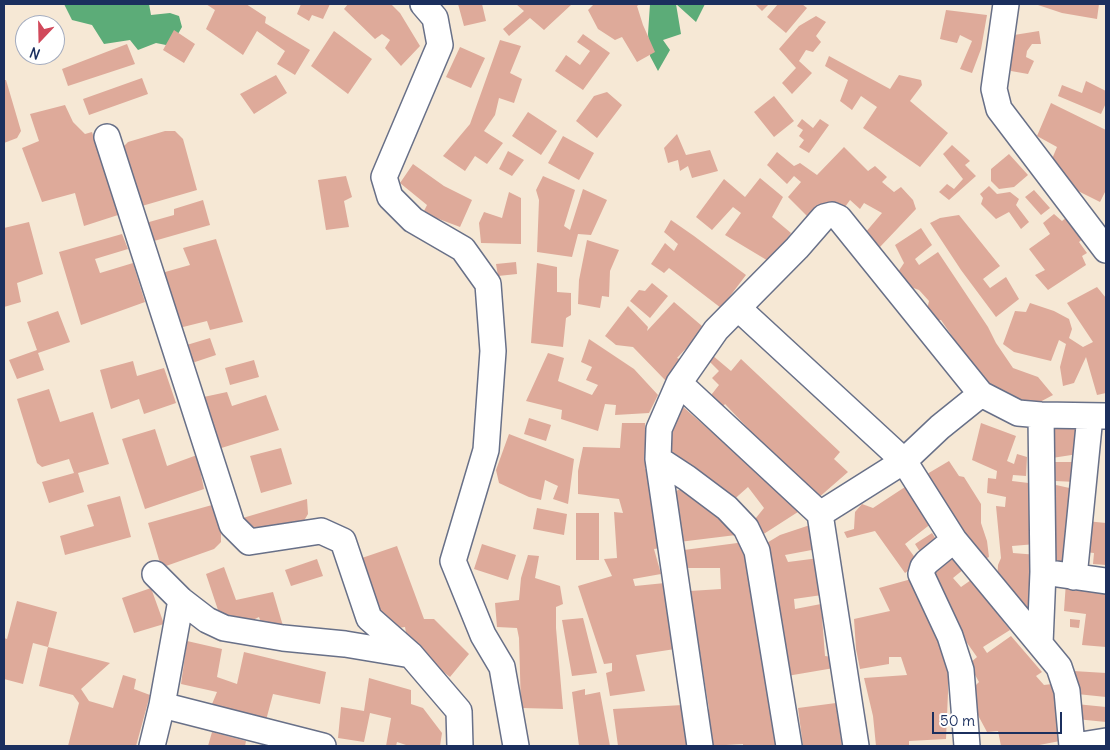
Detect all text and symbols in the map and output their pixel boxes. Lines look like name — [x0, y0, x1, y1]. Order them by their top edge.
north arrow — [15, 15, 65, 65]
text: N — [27, 43, 43, 63]
scale bar — [935, 702, 1065, 734]
text: 50 m — [940, 711, 975, 730]

